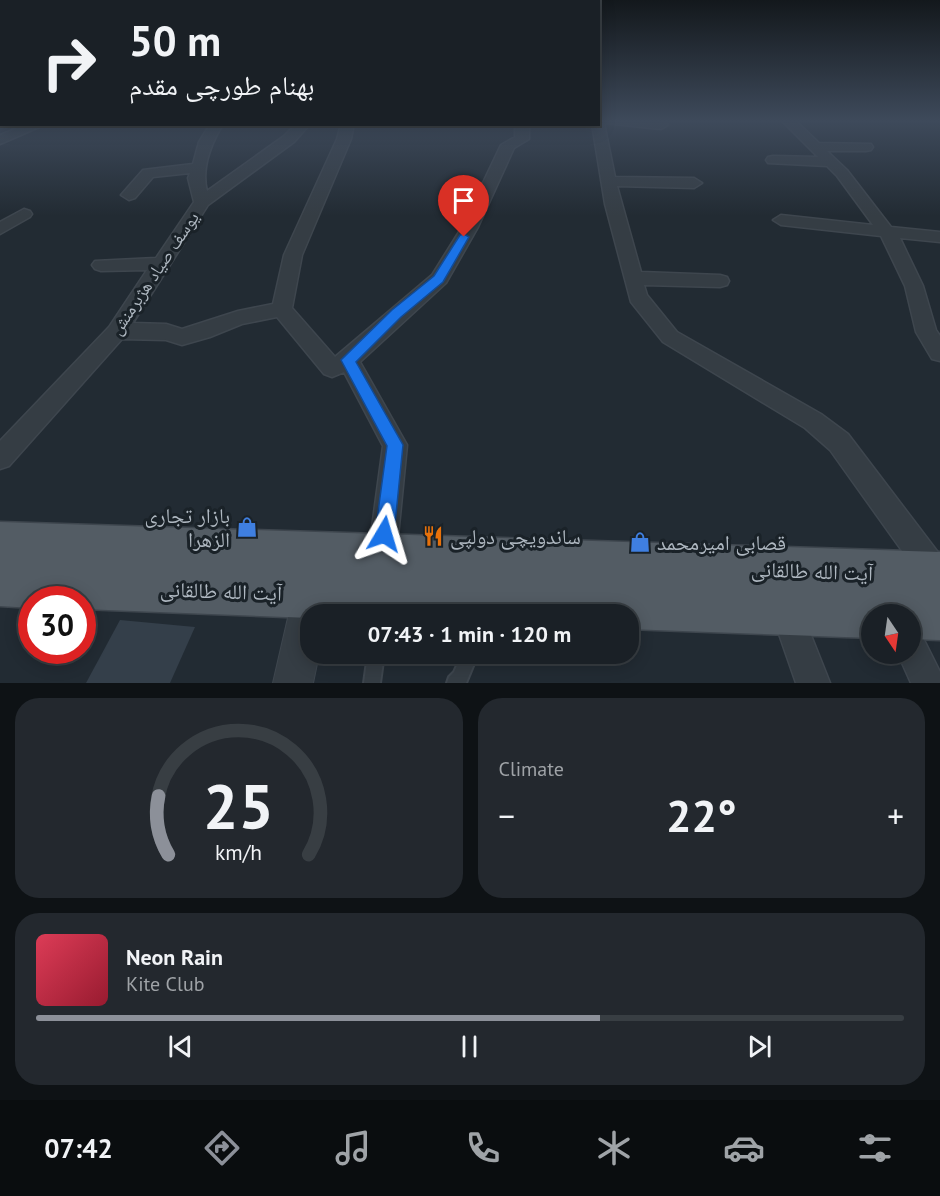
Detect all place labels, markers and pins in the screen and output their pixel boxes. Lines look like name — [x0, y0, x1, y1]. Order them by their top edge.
pin — [438, 175, 489, 237]
place label: بازار تجاری الزهرا — [145, 502, 230, 553]
shop icon: بازار تجاری الزهرا — [235, 515, 259, 539]
place label: ساندویچی دولپی — [450, 523, 581, 550]
restaurant icon: ساندویچی دولپی — [421, 524, 445, 548]
place label: قصابی امیرمحمد — [657, 529, 786, 556]
shop icon: قصابی امیرمحمد — [628, 530, 652, 554]

